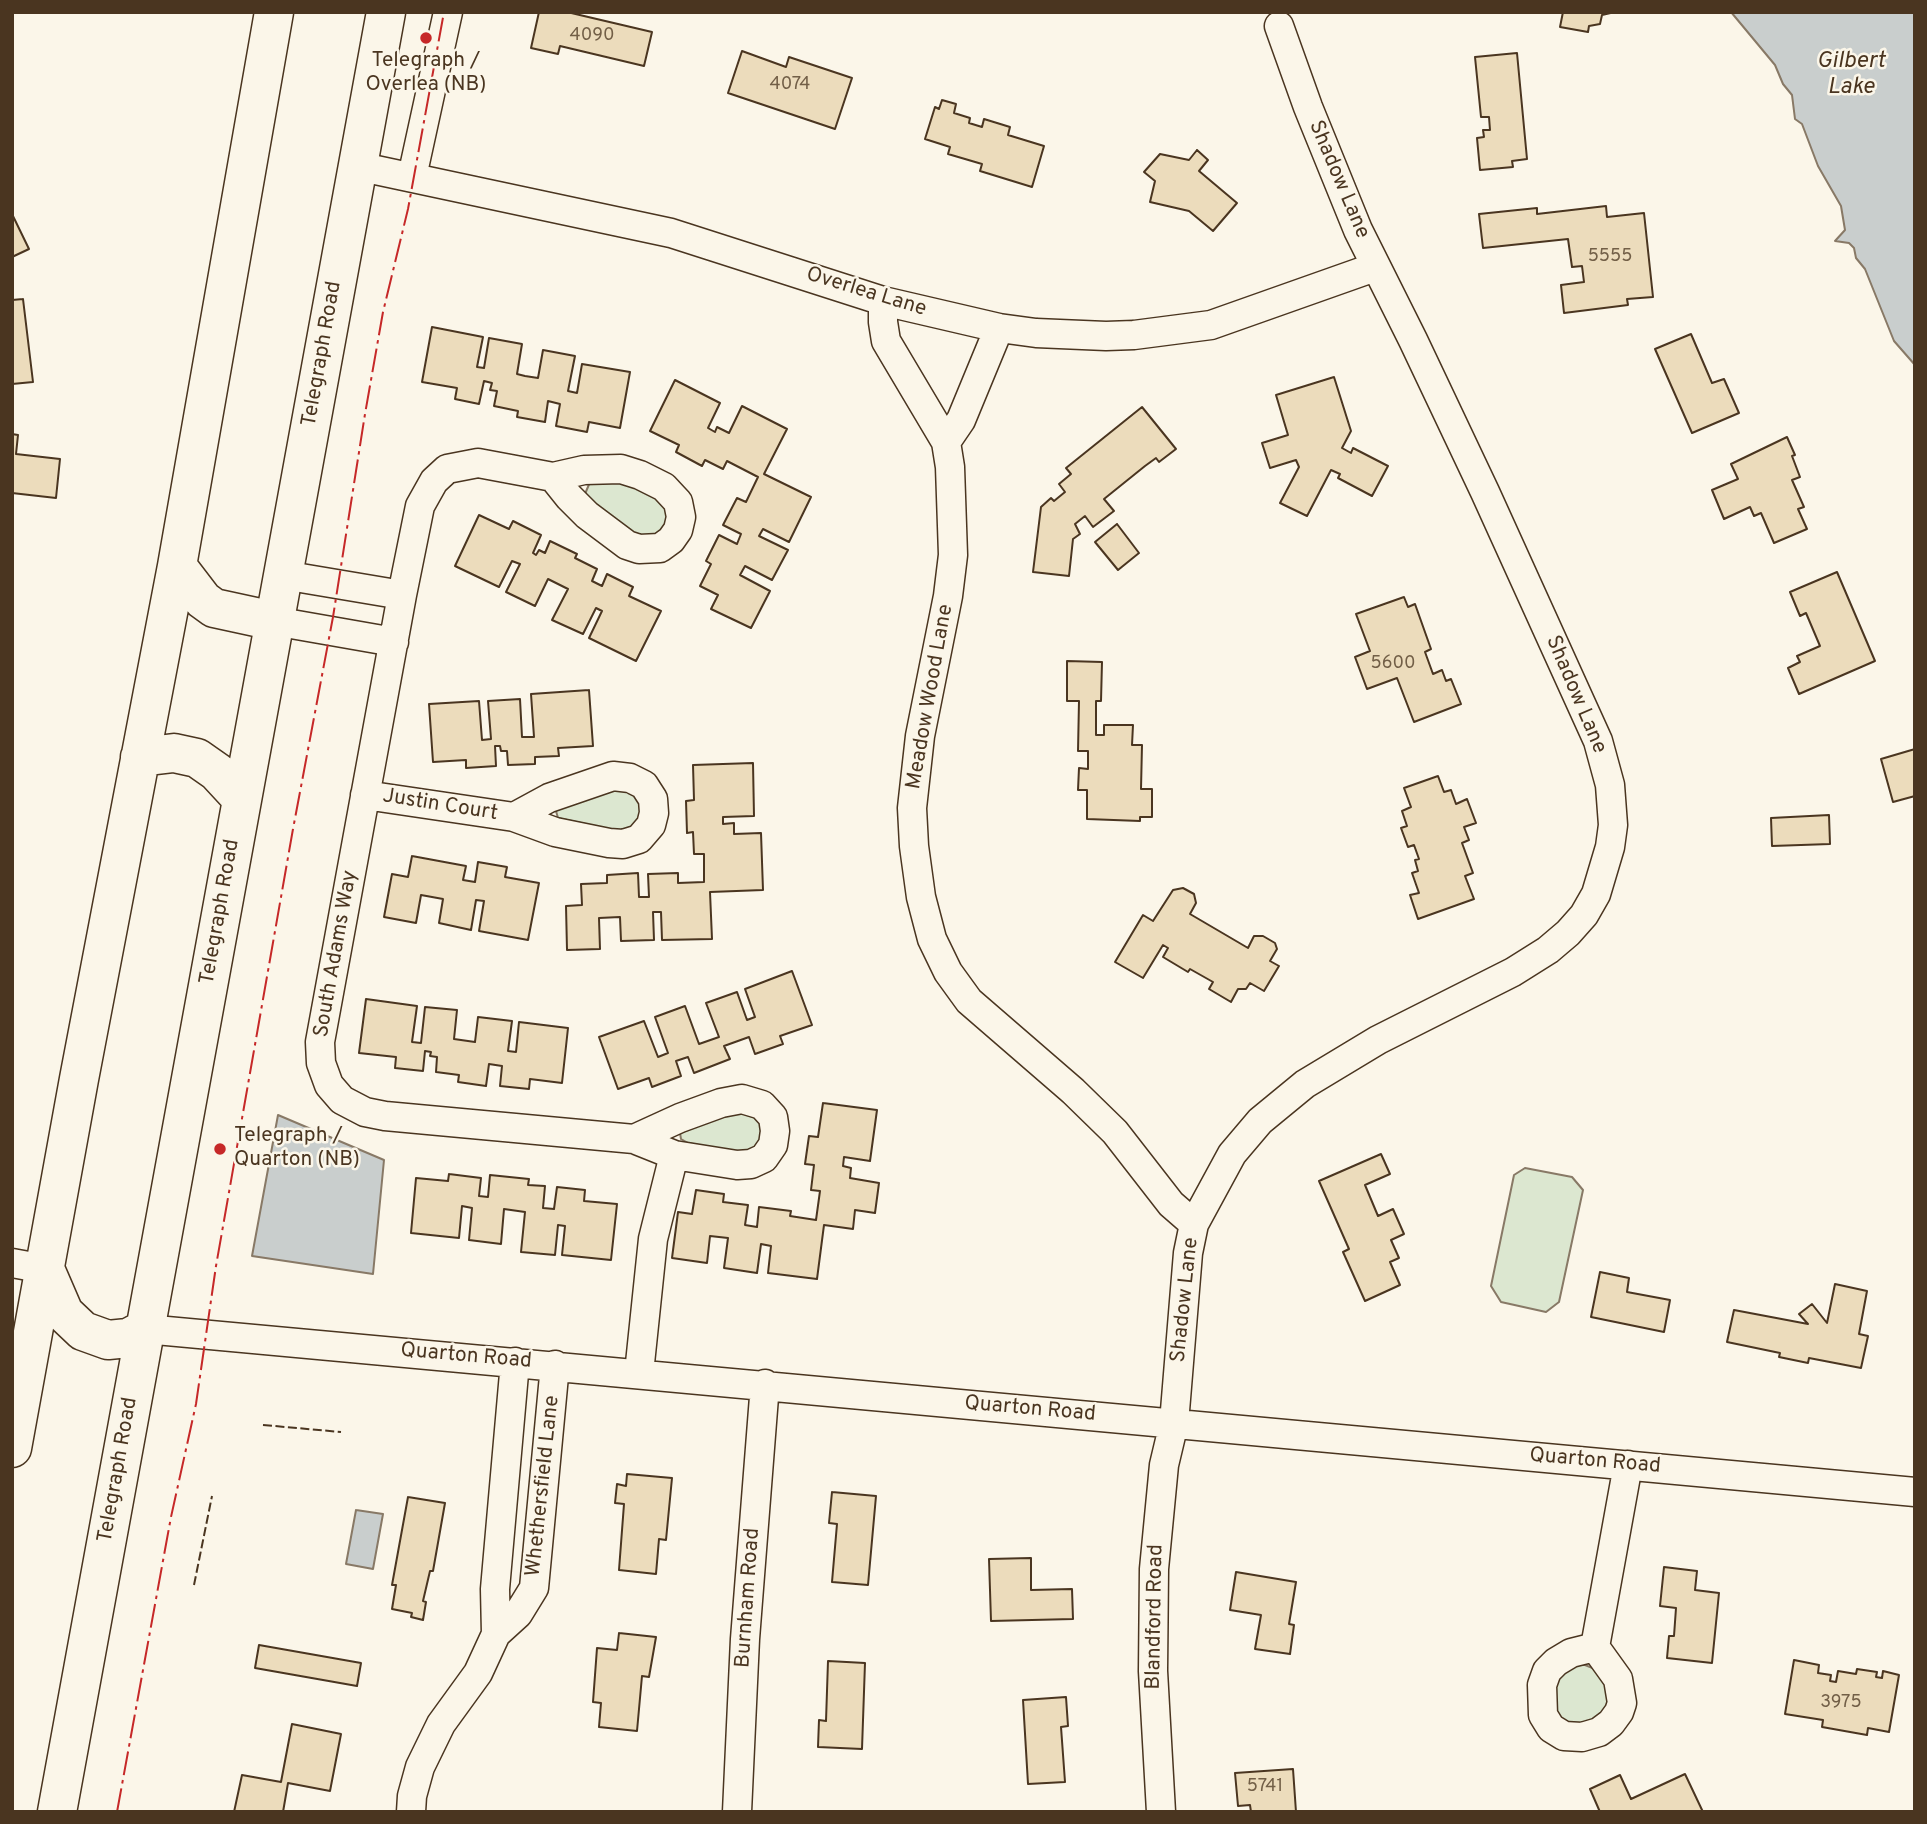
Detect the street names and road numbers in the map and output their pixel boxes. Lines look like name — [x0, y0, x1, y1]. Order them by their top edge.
street label: Shadow Lane — [1302, 117, 1374, 243]
street label: Overlea Lane — [803, 263, 929, 323]
street label: Telegraph Road — [298, 279, 348, 429]
street label: Meadow Wood Lane — [902, 603, 960, 791]
street label: Shadow Lane — [1539, 632, 1611, 758]
street label: Justin Court — [381, 784, 499, 828]
street label: Telegraph Road — [196, 837, 246, 987]
street label: South Adams Way — [310, 869, 364, 1039]
street label: Shadow Lane — [1167, 1236, 1205, 1364]
street label: Quarton Road — [399, 1339, 533, 1375]
street label: Quarton Road — [963, 1392, 1097, 1428]
street label: Whethersfield Lane — [522, 1394, 566, 1578]
street label: Telegraph Road — [94, 1395, 144, 1545]
street label: Quarton Road — [1528, 1444, 1662, 1480]
street label: Burnham Road — [732, 1527, 766, 1669]
street label: Blandford Road — [1142, 1544, 1170, 1690]

